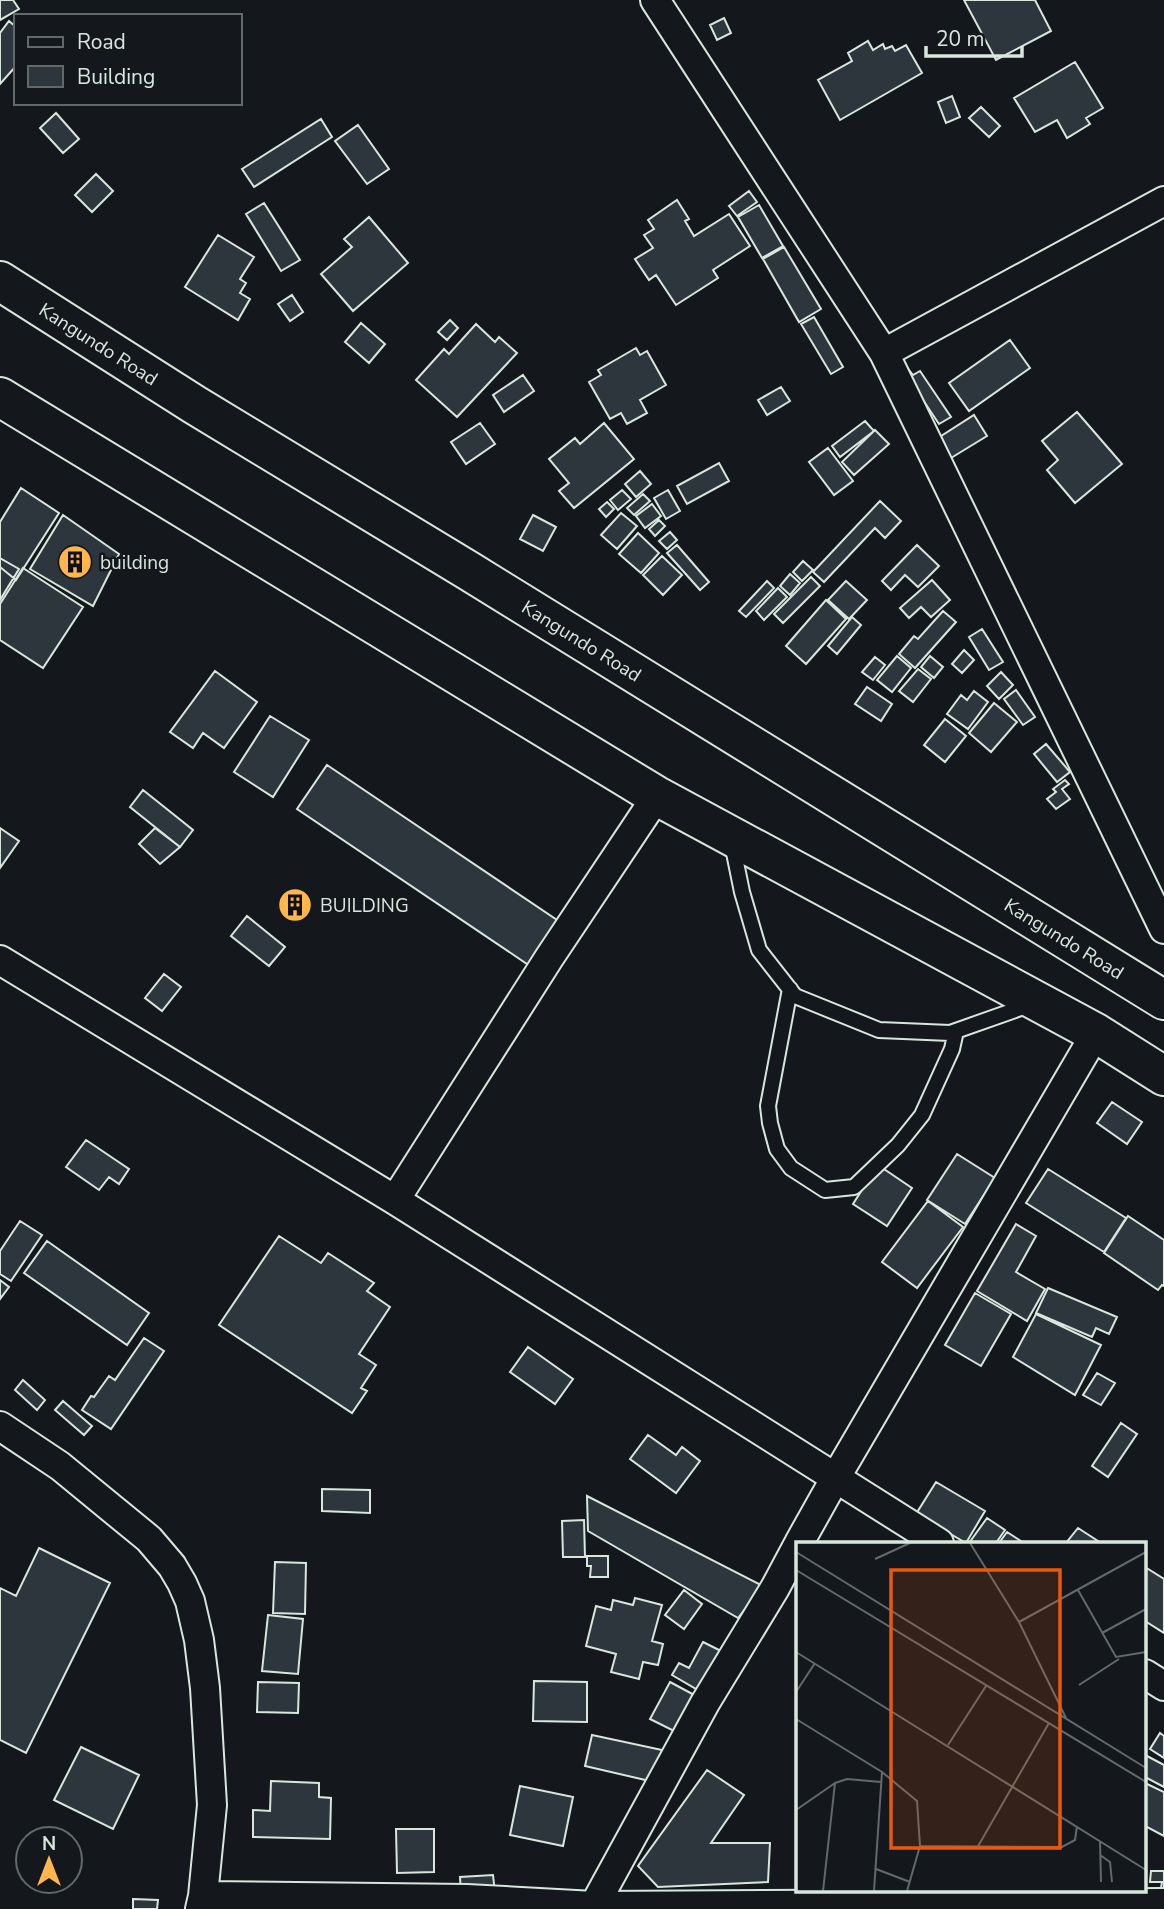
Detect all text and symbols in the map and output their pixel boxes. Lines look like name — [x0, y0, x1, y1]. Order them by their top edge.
legend — [14, 14, 242, 105]
scale bar — [926, 14, 1022, 58]
text: 20 m — [936, 25, 985, 53]
text: Road — [77, 28, 126, 56]
text: Building — [77, 63, 155, 91]
street label: Kangundo Road — [34, 297, 163, 392]
building icon: building — [56, 543, 94, 581]
place label: building — [100, 550, 169, 576]
street label: Kangundo Road — [517, 595, 646, 688]
building icon: BUILDING — [276, 886, 314, 924]
street label: Kangundo Road — [999, 892, 1129, 986]
place label: BUILDING — [320, 893, 409, 919]
inset map — [796, 1542, 1146, 1892]
north arrow — [14, 1825, 84, 1895]
text: N — [42, 1831, 56, 1857]

